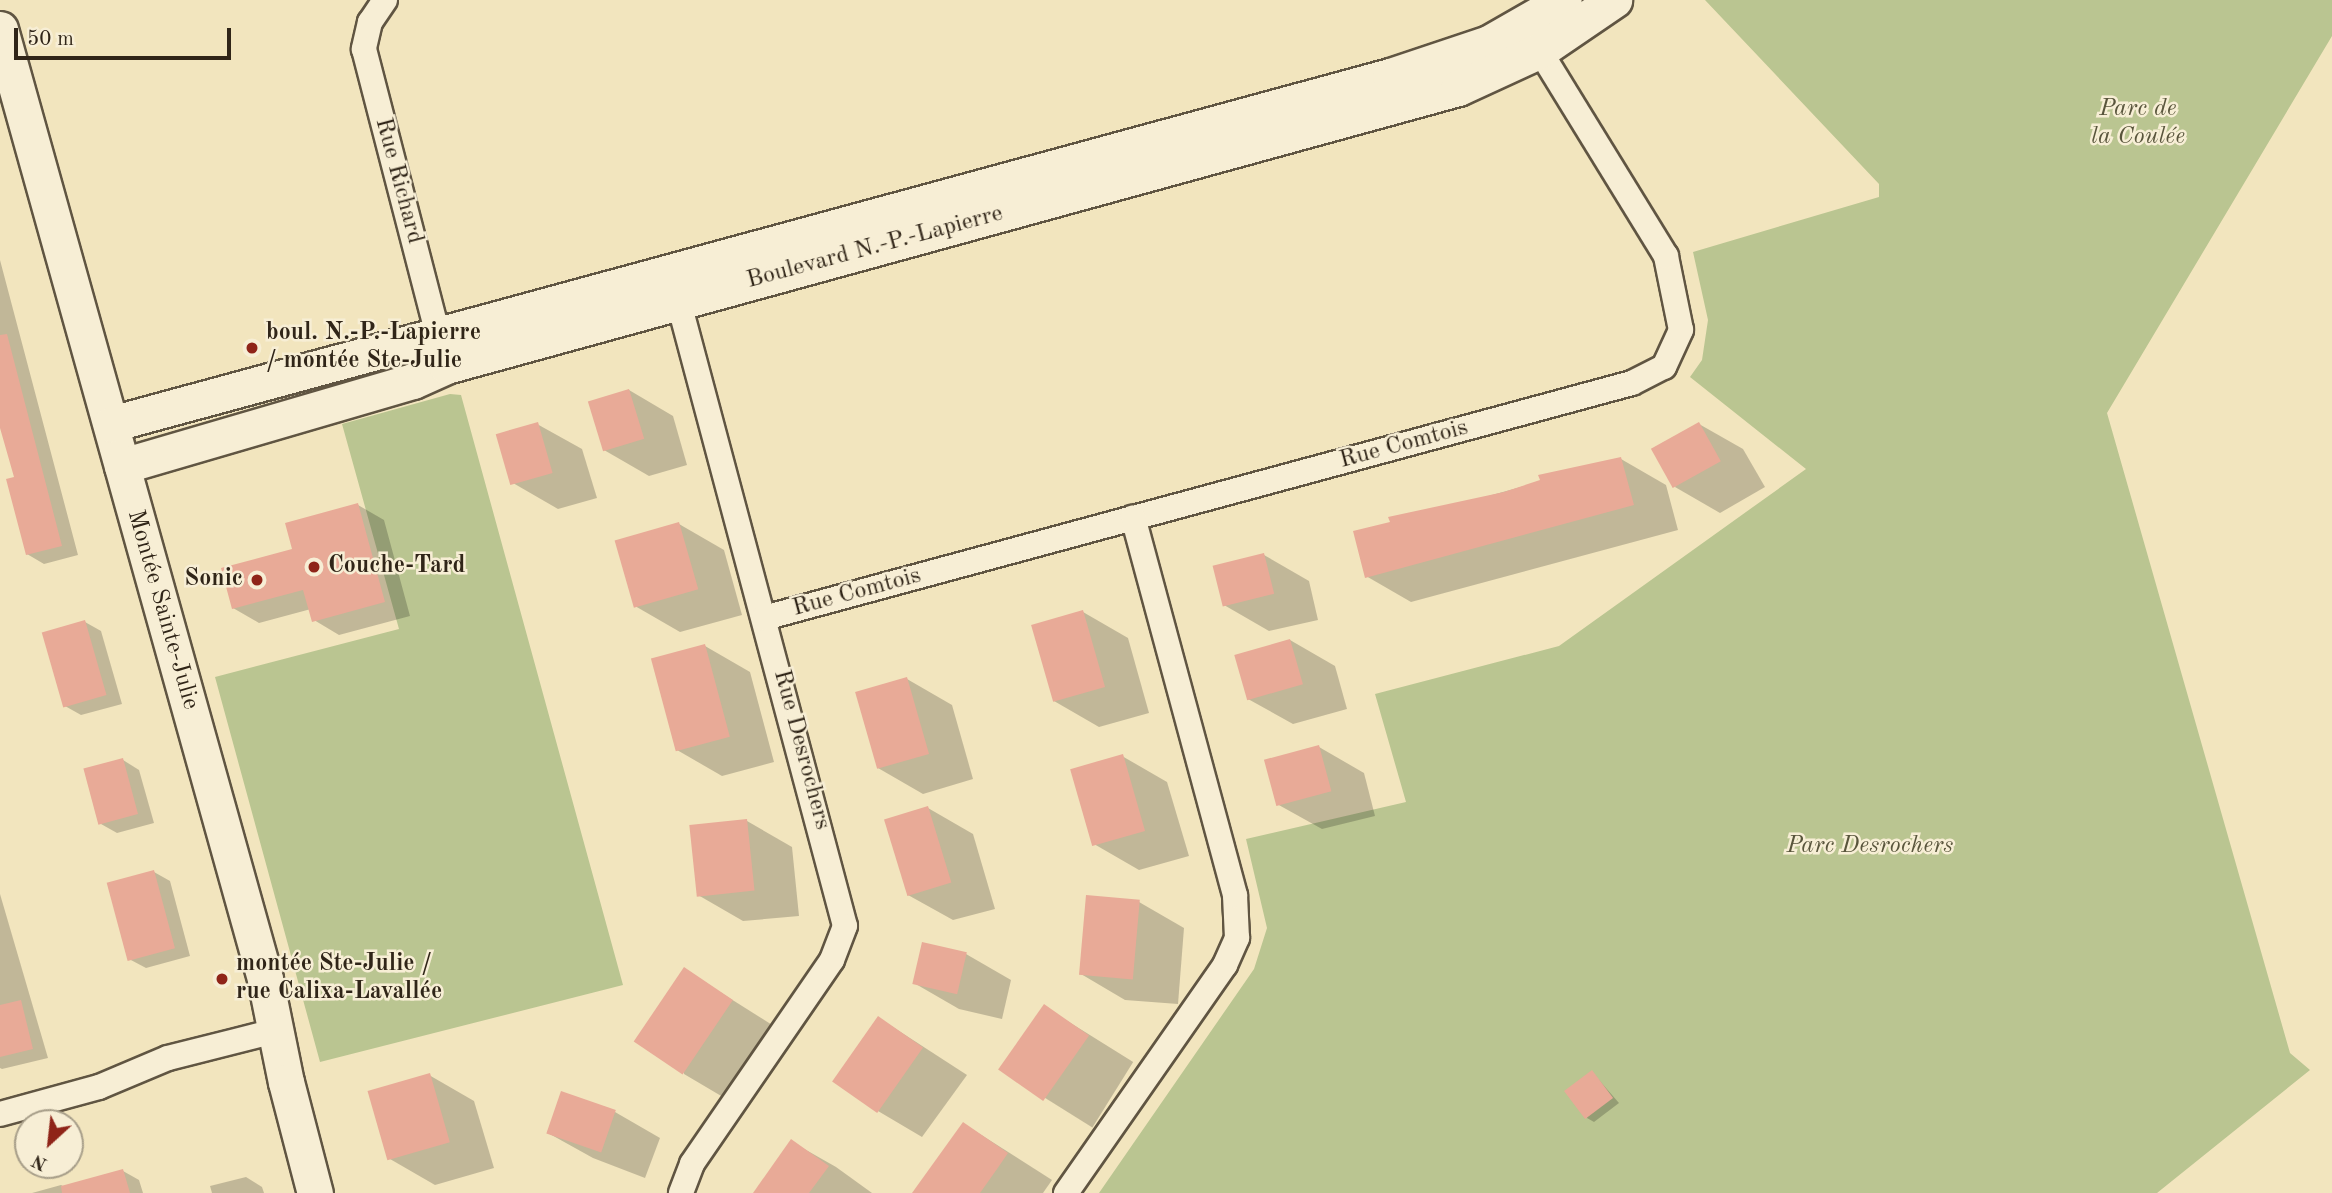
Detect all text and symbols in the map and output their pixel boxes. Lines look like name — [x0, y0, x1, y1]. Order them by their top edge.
scale bar — [18, 14, 234, 58]
text: 50 m — [27, 29, 74, 50]
park label: Parc de la Coulée — [2091, 96, 2185, 152]
street label: Rue Richard — [367, 115, 429, 247]
street label: Boulevard N.-P.-Lapierre — [744, 200, 1006, 296]
place label: boul. N.-P.-Lapierre / montée Ste-Julie — [266, 320, 481, 376]
marker: boul. N.-P.-Lapierre / montée Ste-Julie — [244, 340, 260, 356]
street label: Rue Comtois — [1337, 414, 1471, 476]
street label: Montée Sainte-Julie — [120, 507, 204, 713]
place label: Couche-Tard — [328, 553, 465, 581]
marker: Couche-Tard — [306, 559, 322, 575]
street label: Rue Comtois — [790, 562, 924, 624]
place label: Sonic — [184, 566, 243, 594]
marker: Sonic — [249, 572, 265, 588]
street label: Rue Desrochers — [766, 667, 836, 833]
park label: Parc Desrochers — [1787, 833, 1953, 861]
place label: montée Ste-Julie / rue Calixa-Lavallée — [236, 951, 442, 1007]
marker: montée Ste-Julie / rue Calixa-Lavallée — [214, 971, 230, 987]
north arrow — [14, 1109, 84, 1179]
text: N — [29, 1150, 51, 1173]

